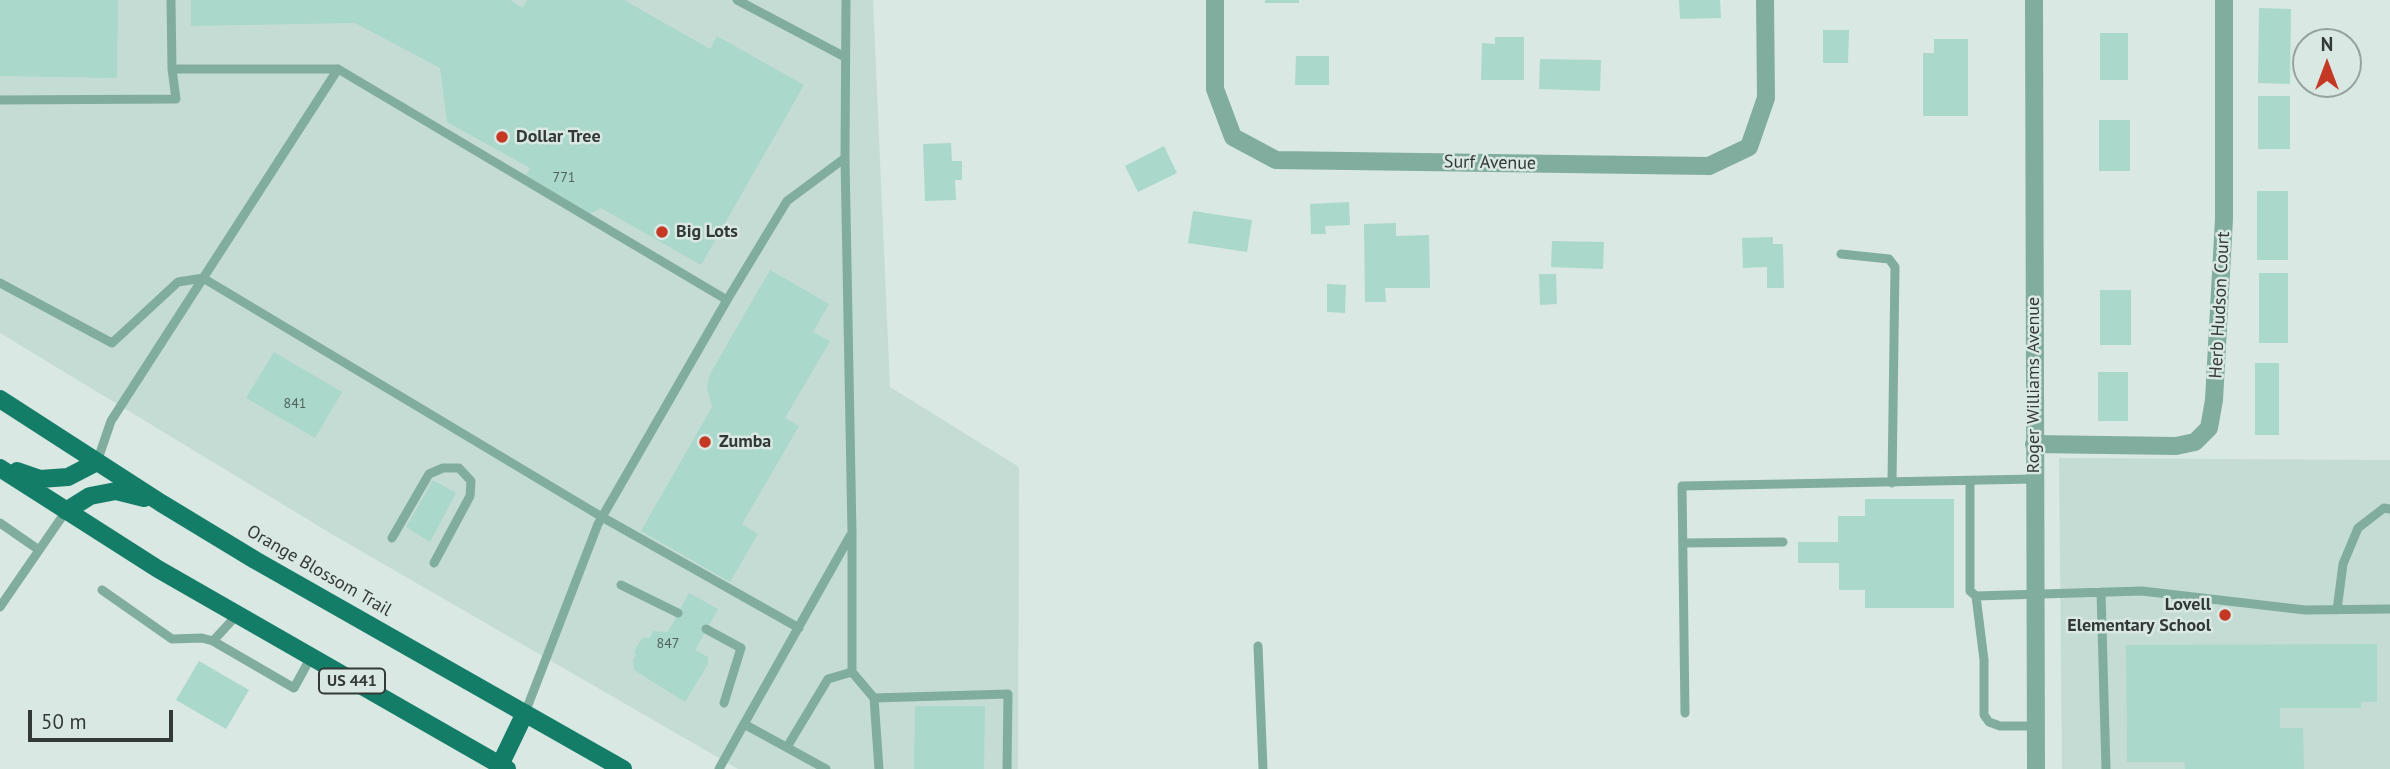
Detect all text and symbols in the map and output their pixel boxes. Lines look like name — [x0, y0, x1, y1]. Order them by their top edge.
north arrow — [2292, 28, 2362, 98]
text: N — [2321, 32, 2333, 56]
place label: Dollar Tree — [516, 126, 601, 148]
marker: Dollar Tree — [494, 129, 510, 145]
street label: Surf Avenue — [1444, 151, 1536, 175]
house number: 771 — [553, 170, 575, 186]
place label: Big Lots — [676, 221, 738, 243]
marker: Big Lots — [654, 224, 670, 240]
street label: Herb Hudson Court — [2205, 231, 2235, 379]
street label: Roger Williams Avenue — [2023, 297, 2045, 473]
house number: 841 — [284, 396, 306, 412]
place label: Zumba — [719, 431, 771, 453]
marker: Zumba — [697, 434, 713, 450]
street label: Orange Blossom Trail — [243, 521, 395, 621]
place label: Lovell Elementary School — [2067, 594, 2211, 636]
marker: Lovell Elementary School — [2217, 607, 2233, 623]
house number: 847 — [657, 636, 679, 652]
road number: US 441 — [319, 668, 385, 694]
scale bar — [32, 696, 177, 740]
text: 50 m — [41, 708, 87, 735]

